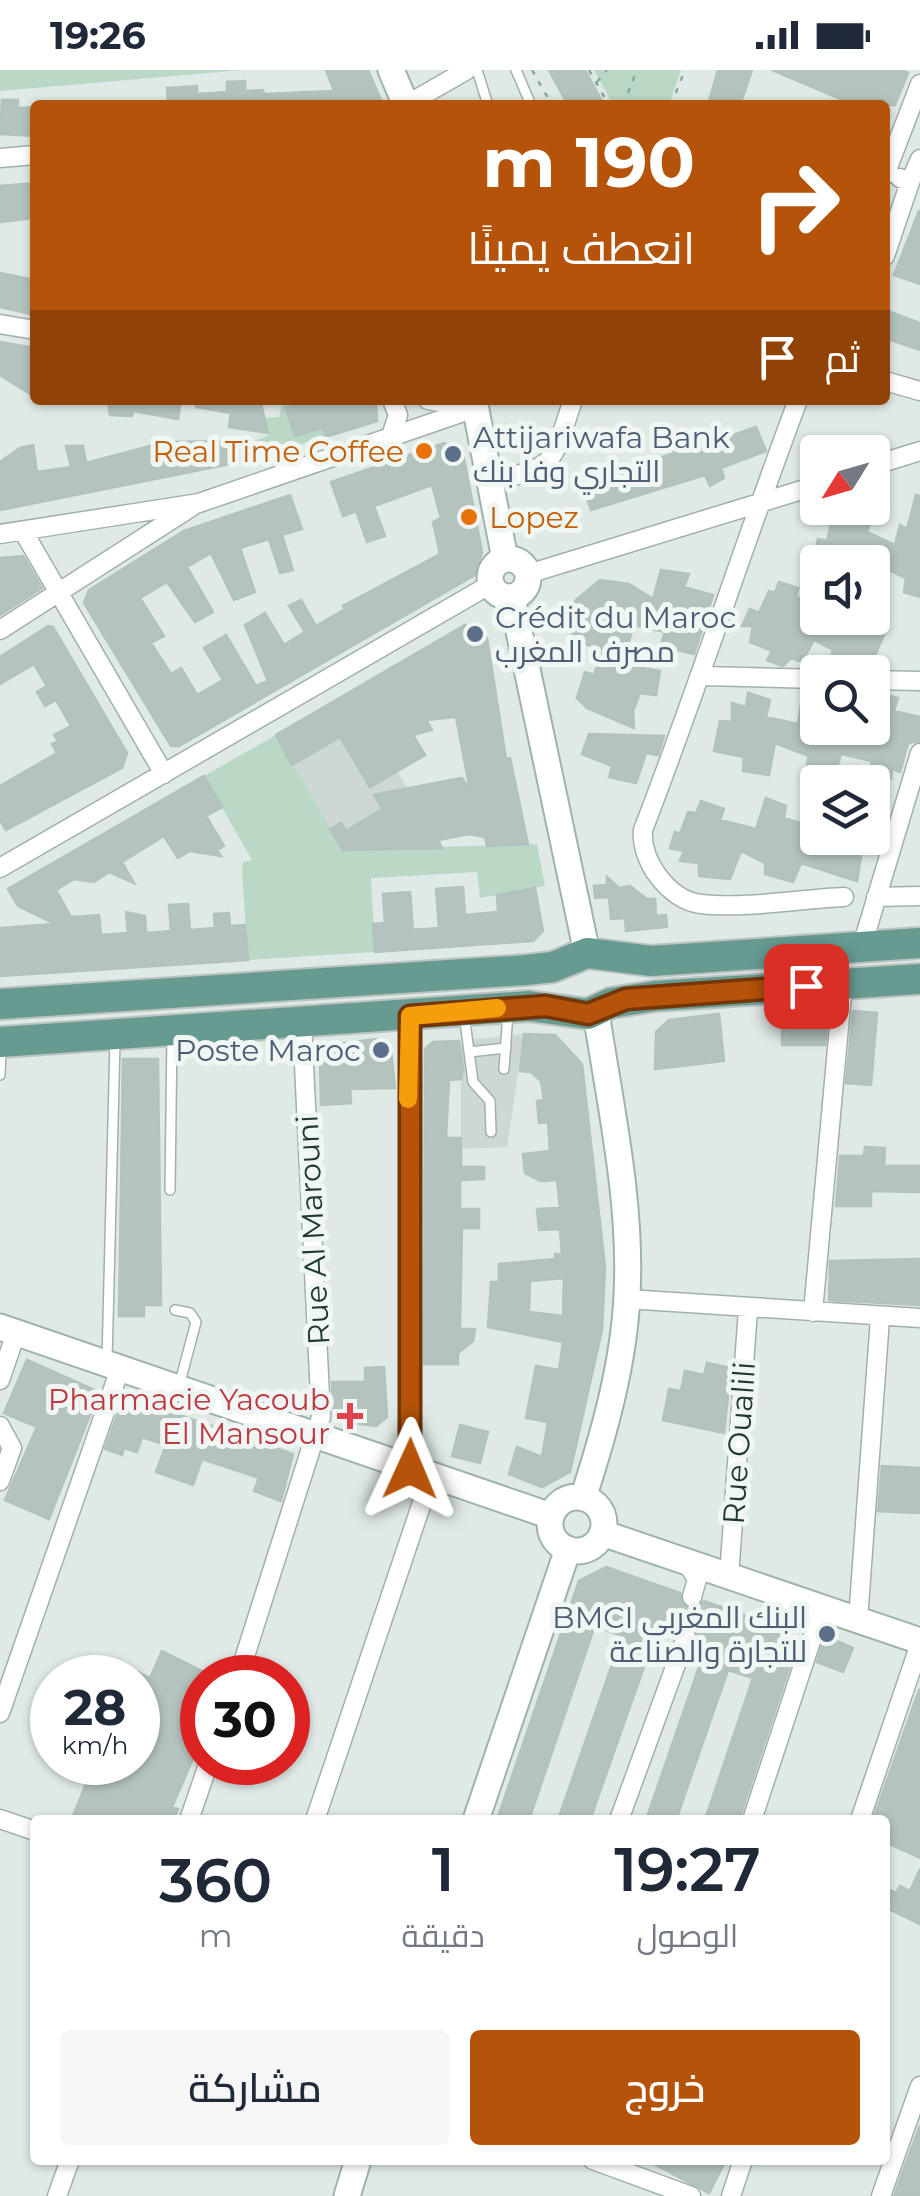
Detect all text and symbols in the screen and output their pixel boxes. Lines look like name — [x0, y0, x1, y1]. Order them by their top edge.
text: 19:26 — [50, 12, 146, 59]
text: 190 m — [482, 119, 695, 205]
icon: right — [730, 140, 860, 270]
text: انعطف يمينًا — [467, 220, 695, 275]
icon: arrive — [750, 330, 805, 385]
text: ثم — [825, 335, 860, 382]
place label: Attijariwafa Bank التجاري وفا بنك — [473, 419, 730, 495]
place label: Real Time Coffee — [152, 433, 404, 470]
north arrow — [800, 435, 890, 525]
map controls — [800, 435, 890, 855]
marker: Real Time Coffee — [413, 440, 435, 462]
marker: Attijariwafa Bank التجاري وفا بنك — [442, 443, 464, 465]
place label: Lopez — [489, 499, 579, 536]
marker: Lopez — [458, 506, 480, 528]
button: sound — [800, 545, 890, 635]
place label: Crédit du Maroc مصرف المغرب — [495, 599, 736, 670]
marker: Crédit du Maroc مصرف المغرب — [464, 623, 486, 645]
button: search — [800, 655, 890, 745]
button: layers — [800, 765, 890, 855]
pin — [764, 944, 849, 1029]
icon: arrive — [779, 959, 834, 1014]
place label: Poste Maroc — [175, 1032, 361, 1069]
marker: Poste Maroc — [370, 1039, 392, 1061]
street label: Rue Al Marouni — [288, 1114, 338, 1346]
street label: Rue Oualili — [715, 1360, 763, 1526]
place label: Pharmacie Yacoub El Mansour — [48, 1381, 330, 1452]
marker: Pharmacie Yacoub El Mansour — [339, 1405, 361, 1427]
position arrow — [358, 1417, 462, 1521]
place label: BMCI البنك المغربي للتجارة والصناعة — [552, 1599, 807, 1670]
marker: BMCI البنك المغربي للتجارة والصناعة — [816, 1623, 838, 1645]
speed limit sign: 30 — [180, 1655, 310, 1785]
text: 28 — [64, 1677, 126, 1738]
text: km/h — [62, 1730, 128, 1760]
text: 1 — [432, 1833, 455, 1906]
text: 19:27 — [614, 1833, 761, 1906]
text: 360 — [159, 1844, 272, 1917]
text: m — [199, 1916, 233, 1955]
text: دقيقة — [402, 1916, 485, 1955]
text: الوصول — [636, 1916, 738, 1955]
button: مشاركة — [60, 2030, 450, 2145]
button: خروج — [470, 2030, 860, 2145]

